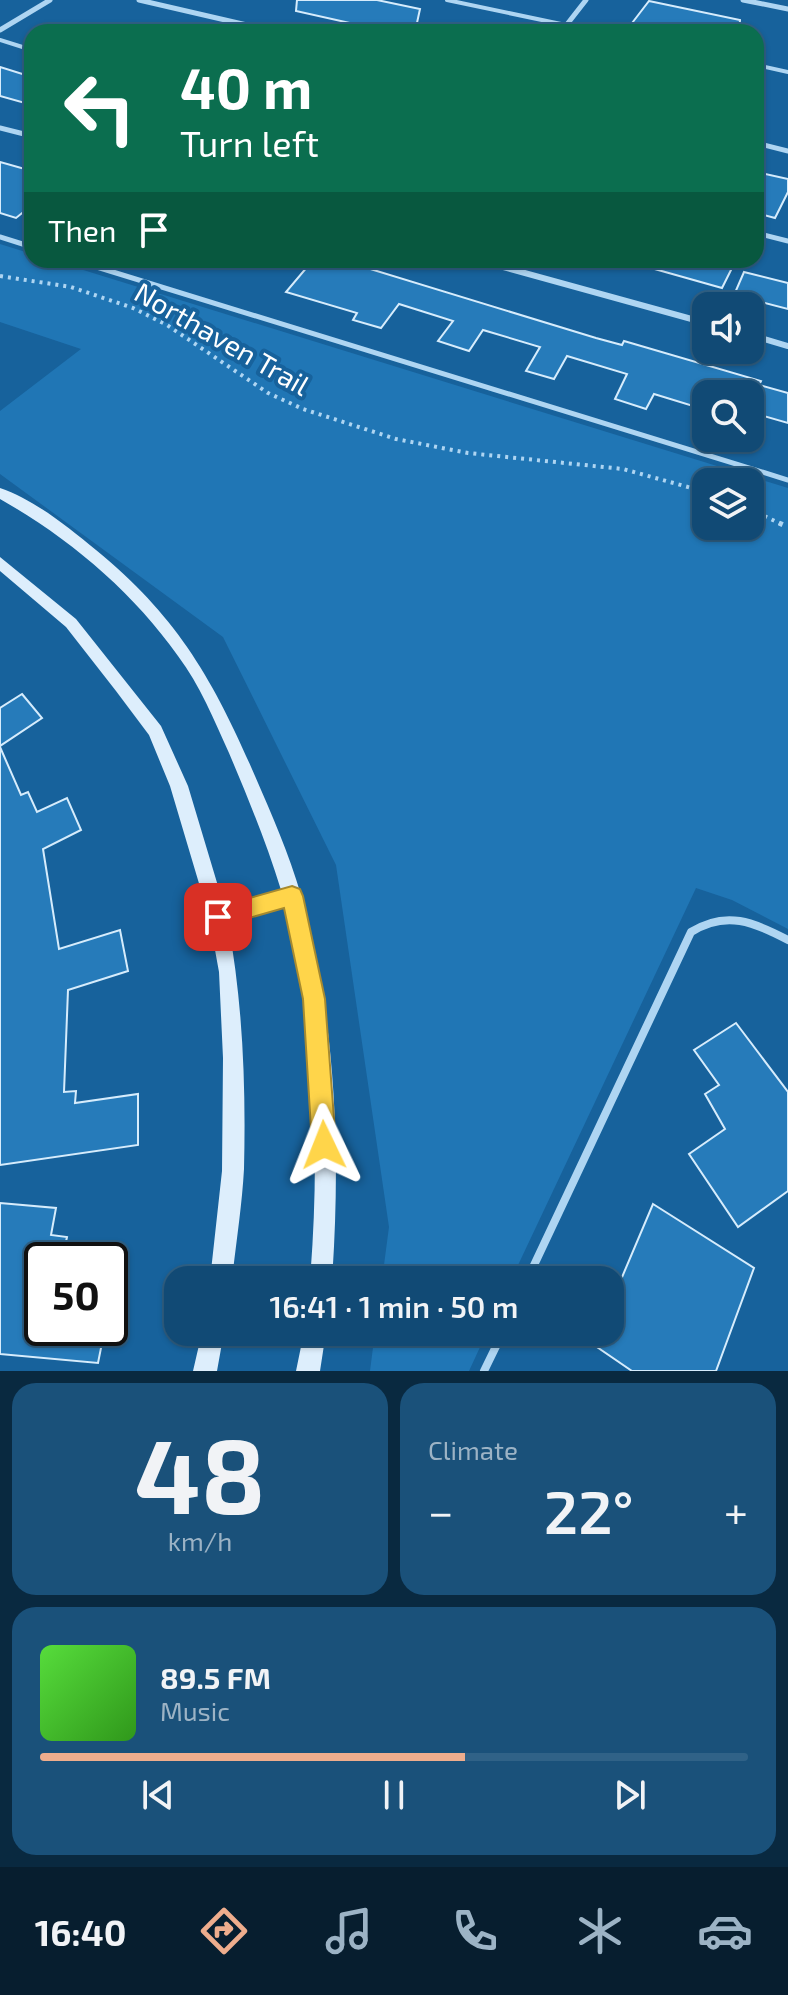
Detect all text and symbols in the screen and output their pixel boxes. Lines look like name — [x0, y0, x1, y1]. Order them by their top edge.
text: 40 m — [180, 53, 312, 120]
icon: left — [48, 56, 152, 160]
text: Turn left — [180, 121, 319, 164]
icon: arrive — [132, 208, 176, 252]
text: Then — [48, 212, 116, 248]
street label: Northaven Trail — [129, 274, 317, 402]
map controls — [692, 292, 764, 540]
button: sound — [692, 292, 764, 364]
button: search — [692, 380, 764, 452]
button: layers — [692, 468, 764, 540]
pin — [184, 883, 252, 951]
icon: arrive — [196, 895, 240, 939]
position arrow — [282, 1103, 366, 1187]
speed limit sign: 50 — [24, 1242, 128, 1346]
text: 16:41 · 1 min · 50 m — [270, 1288, 518, 1324]
text: 48 — [134, 1410, 266, 1535]
text: Climate — [428, 1434, 518, 1465]
text: 22° — [544, 1474, 634, 1546]
text: − — [428, 1484, 454, 1537]
text: + — [724, 1484, 748, 1537]
text: km/h — [168, 1525, 232, 1556]
text: 89.5 FM — [160, 1659, 271, 1695]
text: Music — [160, 1695, 230, 1726]
icon: previous — [136, 1773, 180, 1817]
icon: pause — [372, 1773, 416, 1817]
icon: next — [608, 1773, 652, 1817]
icon: directions — [196, 1903, 252, 1959]
icon: music — [321, 1903, 377, 1959]
icon: phone — [447, 1903, 503, 1959]
icon: climate — [572, 1903, 628, 1959]
icon: car — [697, 1903, 753, 1959]
text: 16:40 — [35, 1910, 126, 1953]

